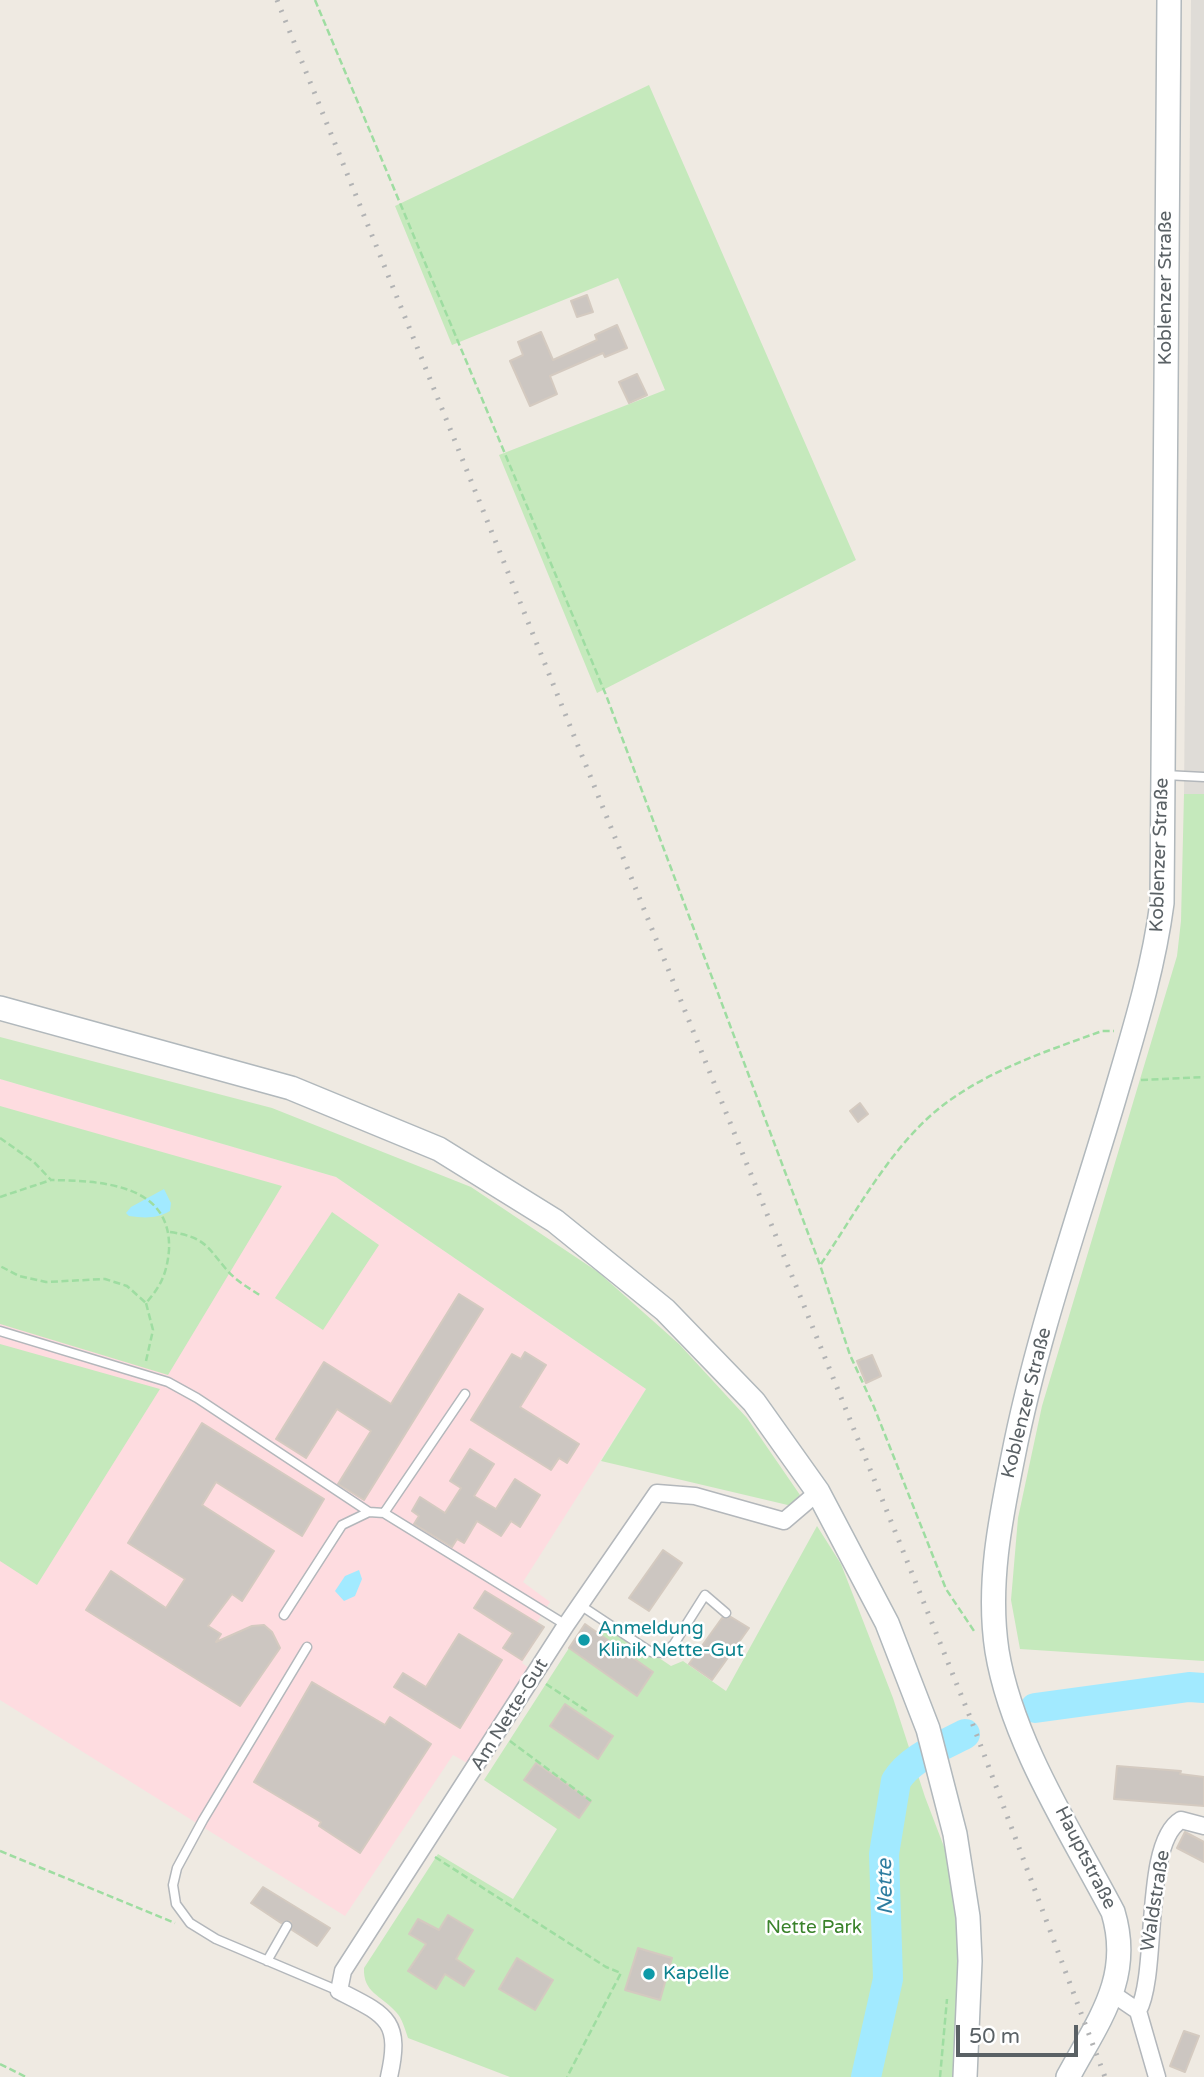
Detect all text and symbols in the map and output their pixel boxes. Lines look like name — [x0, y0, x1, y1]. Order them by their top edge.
street label: Koblenzer Straße — [1155, 211, 1177, 365]
street label: Koblenzer Straße — [1146, 777, 1174, 933]
street label: Koblenzer Straße — [997, 1325, 1057, 1481]
place label: Anmeldung Klinik Nette-Gut — [598, 1618, 744, 1662]
marker: Anmeldung Klinik Nette-Gut — [576, 1632, 592, 1648]
street label: Am Nette-Gut — [466, 1655, 554, 1775]
street label: Hauptstraße — [1049, 1803, 1121, 1913]
street label: Waldstraße — [1137, 1849, 1175, 1953]
water label: Nette — [873, 1859, 899, 1915]
park label: Nette Park — [766, 1917, 862, 1939]
place label: Kapelle — [663, 1963, 729, 1985]
marker: Kapelle — [641, 1966, 657, 1982]
scale bar — [959, 2010, 1082, 2054]
text: 50 m — [969, 2024, 1020, 2049]

